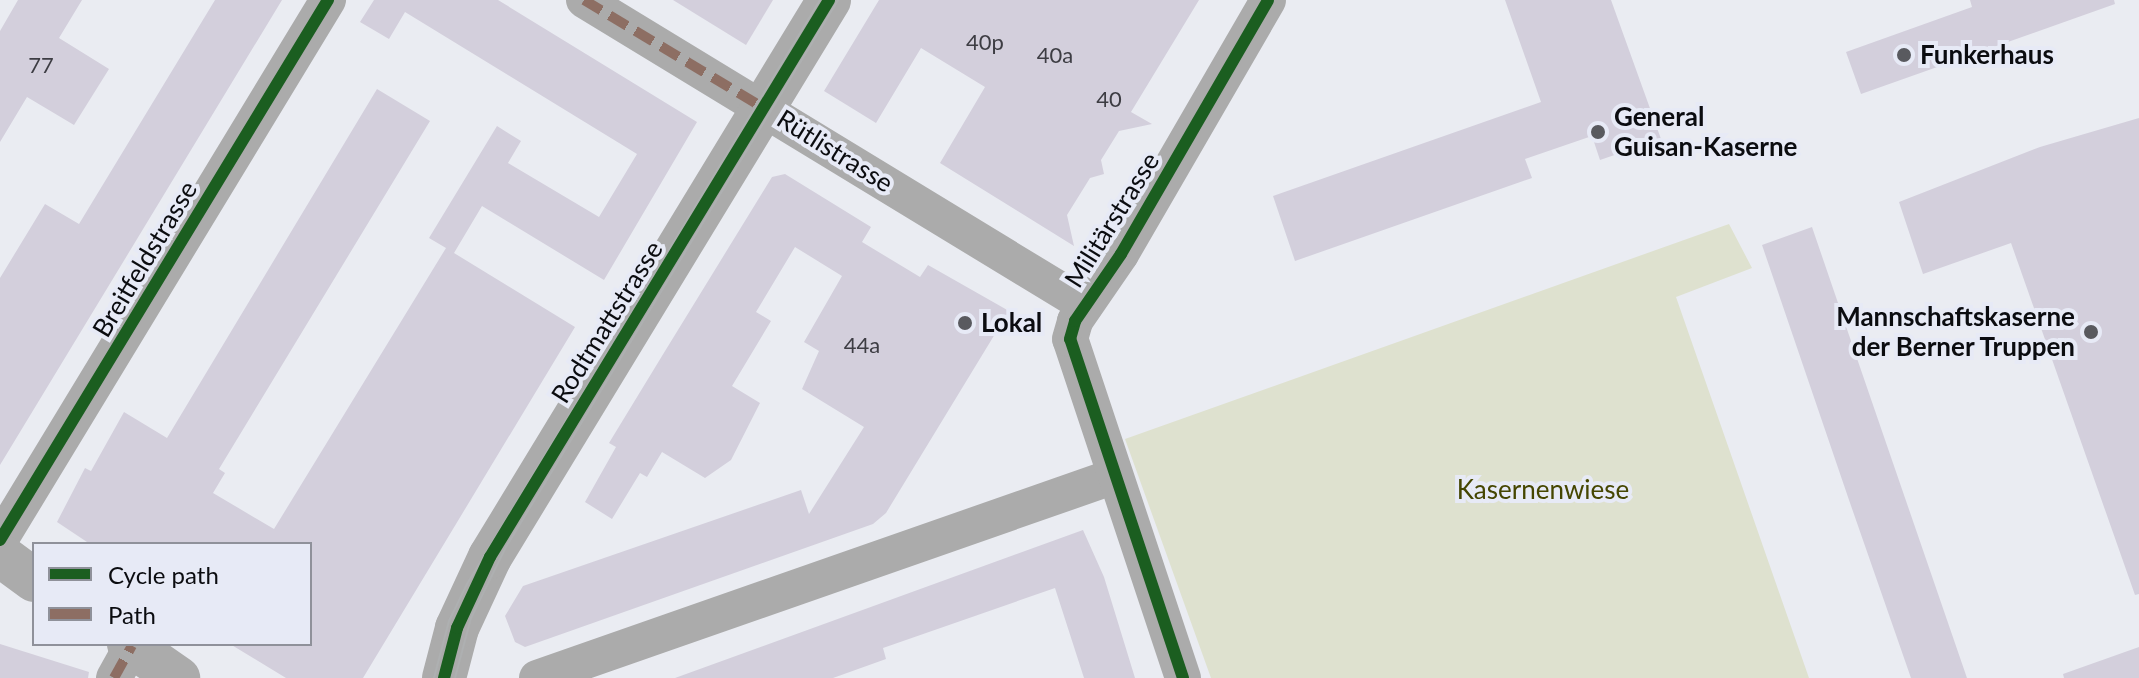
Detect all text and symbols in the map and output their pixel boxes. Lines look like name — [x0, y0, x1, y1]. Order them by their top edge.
house number: 40p — [966, 29, 1004, 55]
place label: Funkerhaus — [1920, 39, 2054, 71]
house number: 40a — [1037, 42, 1073, 68]
marker: Funkerhaus — [1895, 46, 1913, 64]
house number: 77 — [28, 52, 54, 78]
house number: 40 — [1096, 86, 1122, 112]
place label: General Guisan-Kaserne — [1614, 101, 1797, 162]
street label: Rütlistrasse — [771, 103, 899, 199]
marker: General Guisan-Kaserne — [1589, 123, 1607, 141]
street label: Militärstrasse — [1058, 147, 1166, 293]
street label: Breitfeldstrasse — [86, 175, 204, 343]
street label: Rodtmattstrasse — [545, 235, 669, 409]
place label: Mannschaftskaserne der Berner Truppen — [1836, 301, 2075, 362]
place label: Lokal — [981, 307, 1042, 339]
marker: Lokal — [956, 314, 974, 332]
marker: Mannschaftskaserne der Berner Truppen — [2082, 323, 2100, 341]
house number: 44a — [844, 332, 880, 358]
park label: Kasernenwiese — [1457, 474, 1629, 506]
legend — [32, 542, 312, 646]
text: Cycle path — [108, 560, 219, 589]
text: Path — [108, 600, 156, 629]

